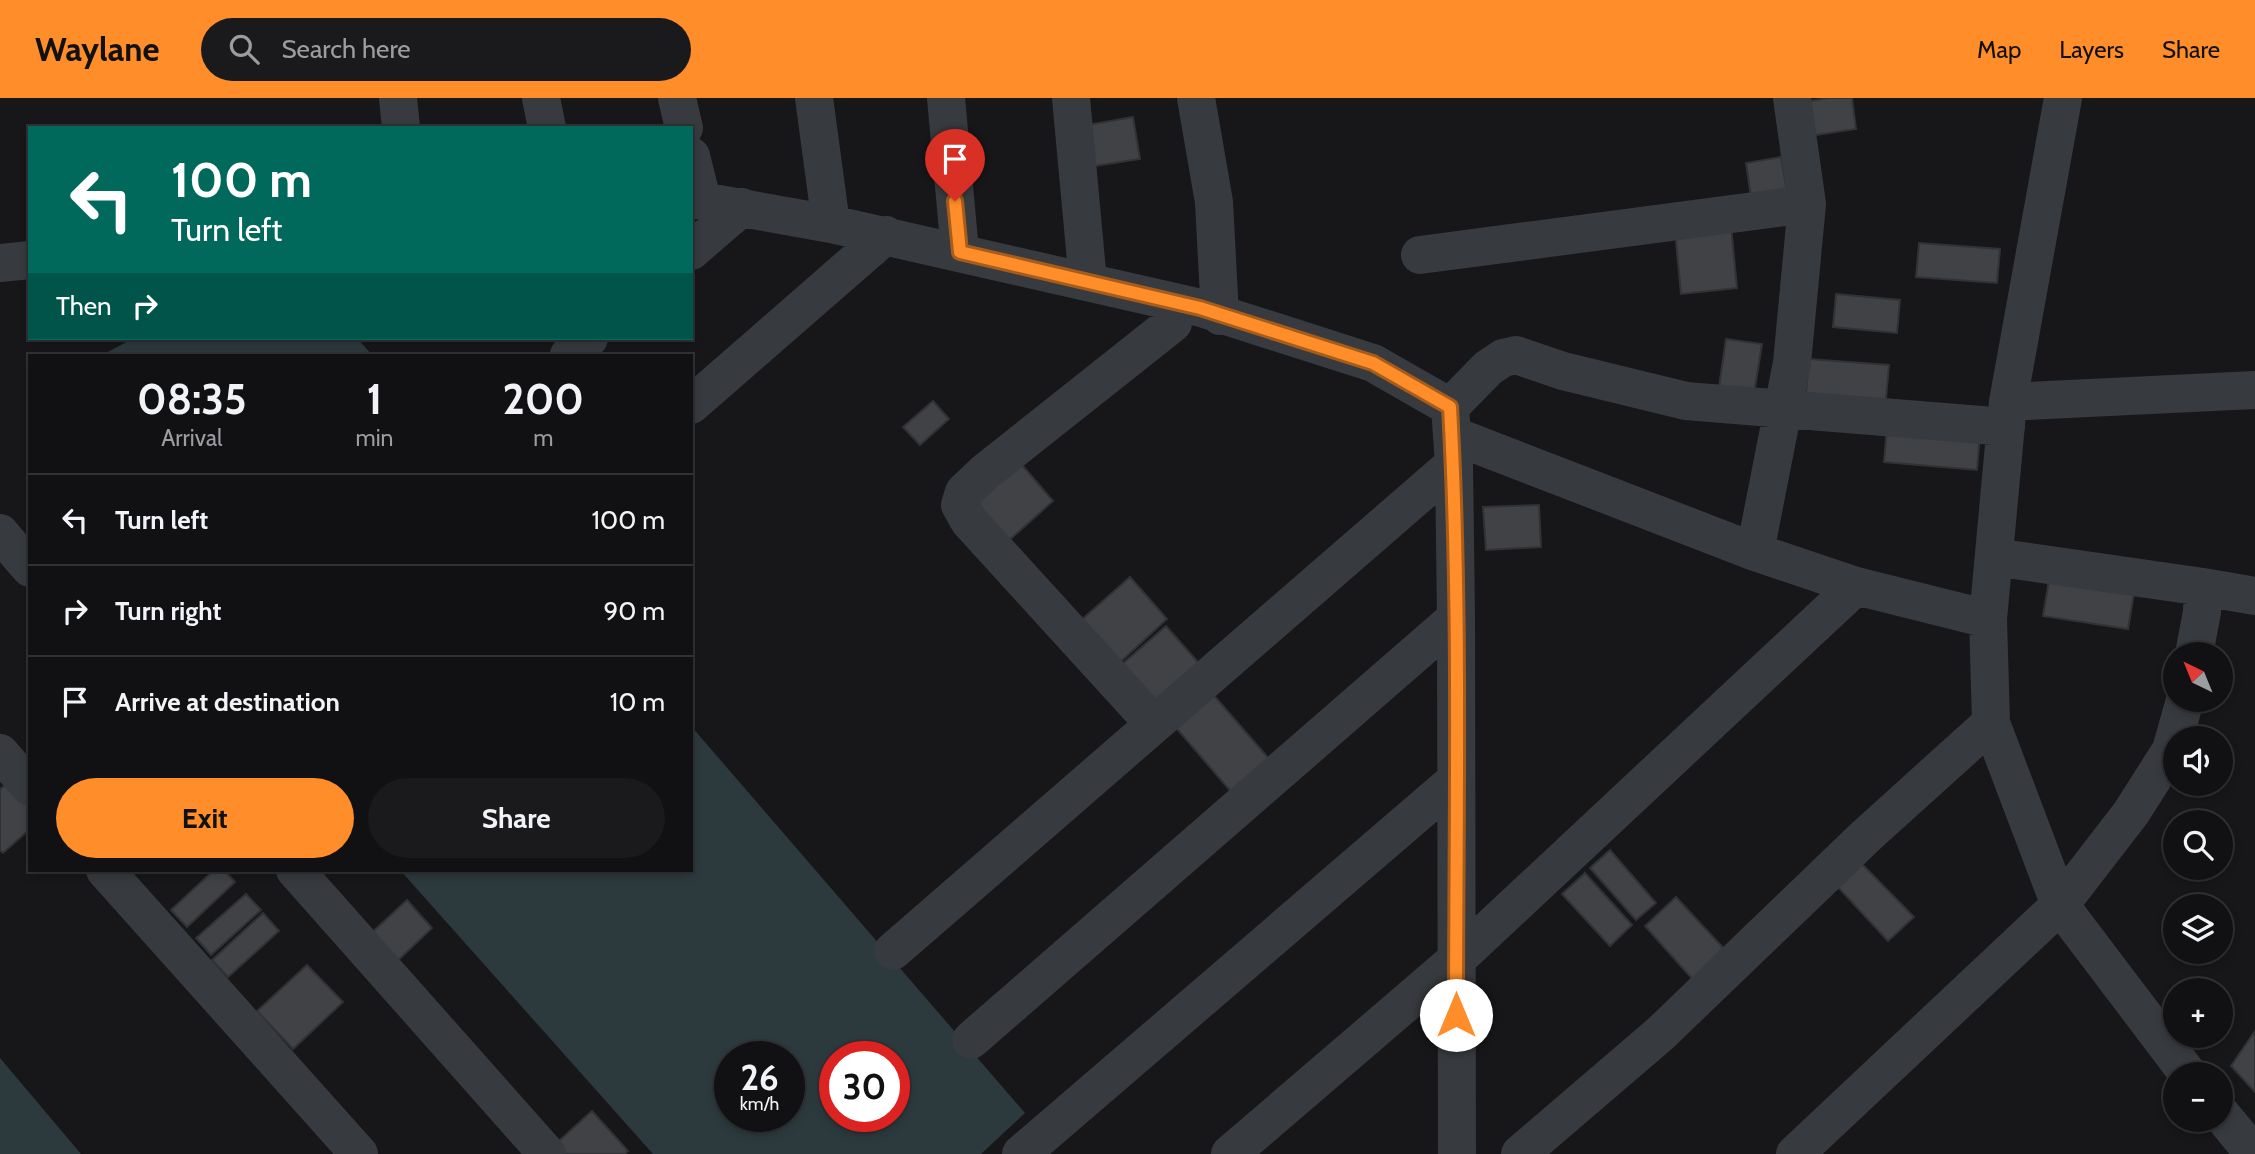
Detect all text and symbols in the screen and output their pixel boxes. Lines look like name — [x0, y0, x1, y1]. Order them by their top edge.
search box — [201, 18, 691, 81]
text: Waylane — [35, 29, 159, 69]
icon: search — [225, 30, 263, 68]
text: Search here — [281, 33, 411, 65]
text: Map — [1977, 35, 2021, 64]
text: Layers — [2059, 35, 2124, 64]
text: Share — [2162, 35, 2220, 64]
pin — [925, 129, 985, 201]
icon: arrive — [936, 140, 974, 178]
text: 100 m — [171, 150, 312, 209]
icon: left — [56, 154, 147, 245]
text: Turn left — [171, 210, 282, 249]
icon: right — [126, 287, 164, 325]
text: Then — [56, 290, 112, 322]
text: 08:35 — [137, 373, 247, 425]
text: 1 — [367, 373, 382, 425]
text: 200 — [502, 373, 584, 425]
text: Arrival — [161, 424, 222, 452]
text: min — [356, 424, 393, 452]
text: m — [533, 424, 553, 452]
icon: left — [56, 501, 94, 539]
text: Turn left — [115, 504, 208, 536]
text: 100 m — [592, 504, 665, 536]
icon: right — [56, 592, 94, 630]
text: Turn right — [115, 595, 221, 627]
text: 90 m — [603, 595, 665, 627]
north arrow — [2163, 642, 2233, 712]
map controls — [2163, 642, 2233, 1132]
icon: arrive — [56, 683, 94, 721]
text: Arrive at destination — [115, 686, 340, 718]
text: 10 m — [610, 686, 665, 718]
button: sound — [2163, 726, 2233, 796]
button: Exit — [56, 778, 354, 858]
button: Share — [368, 778, 665, 858]
button: search — [2163, 810, 2233, 880]
button: layers — [2163, 894, 2233, 964]
position arrow — [1419, 978, 1493, 1052]
button: + — [2163, 978, 2233, 1048]
speed limit sign: 30 — [819, 1041, 910, 1132]
text: 26 — [740, 1056, 779, 1099]
button: − — [2163, 1062, 2233, 1132]
text: km/h — [740, 1093, 779, 1115]

